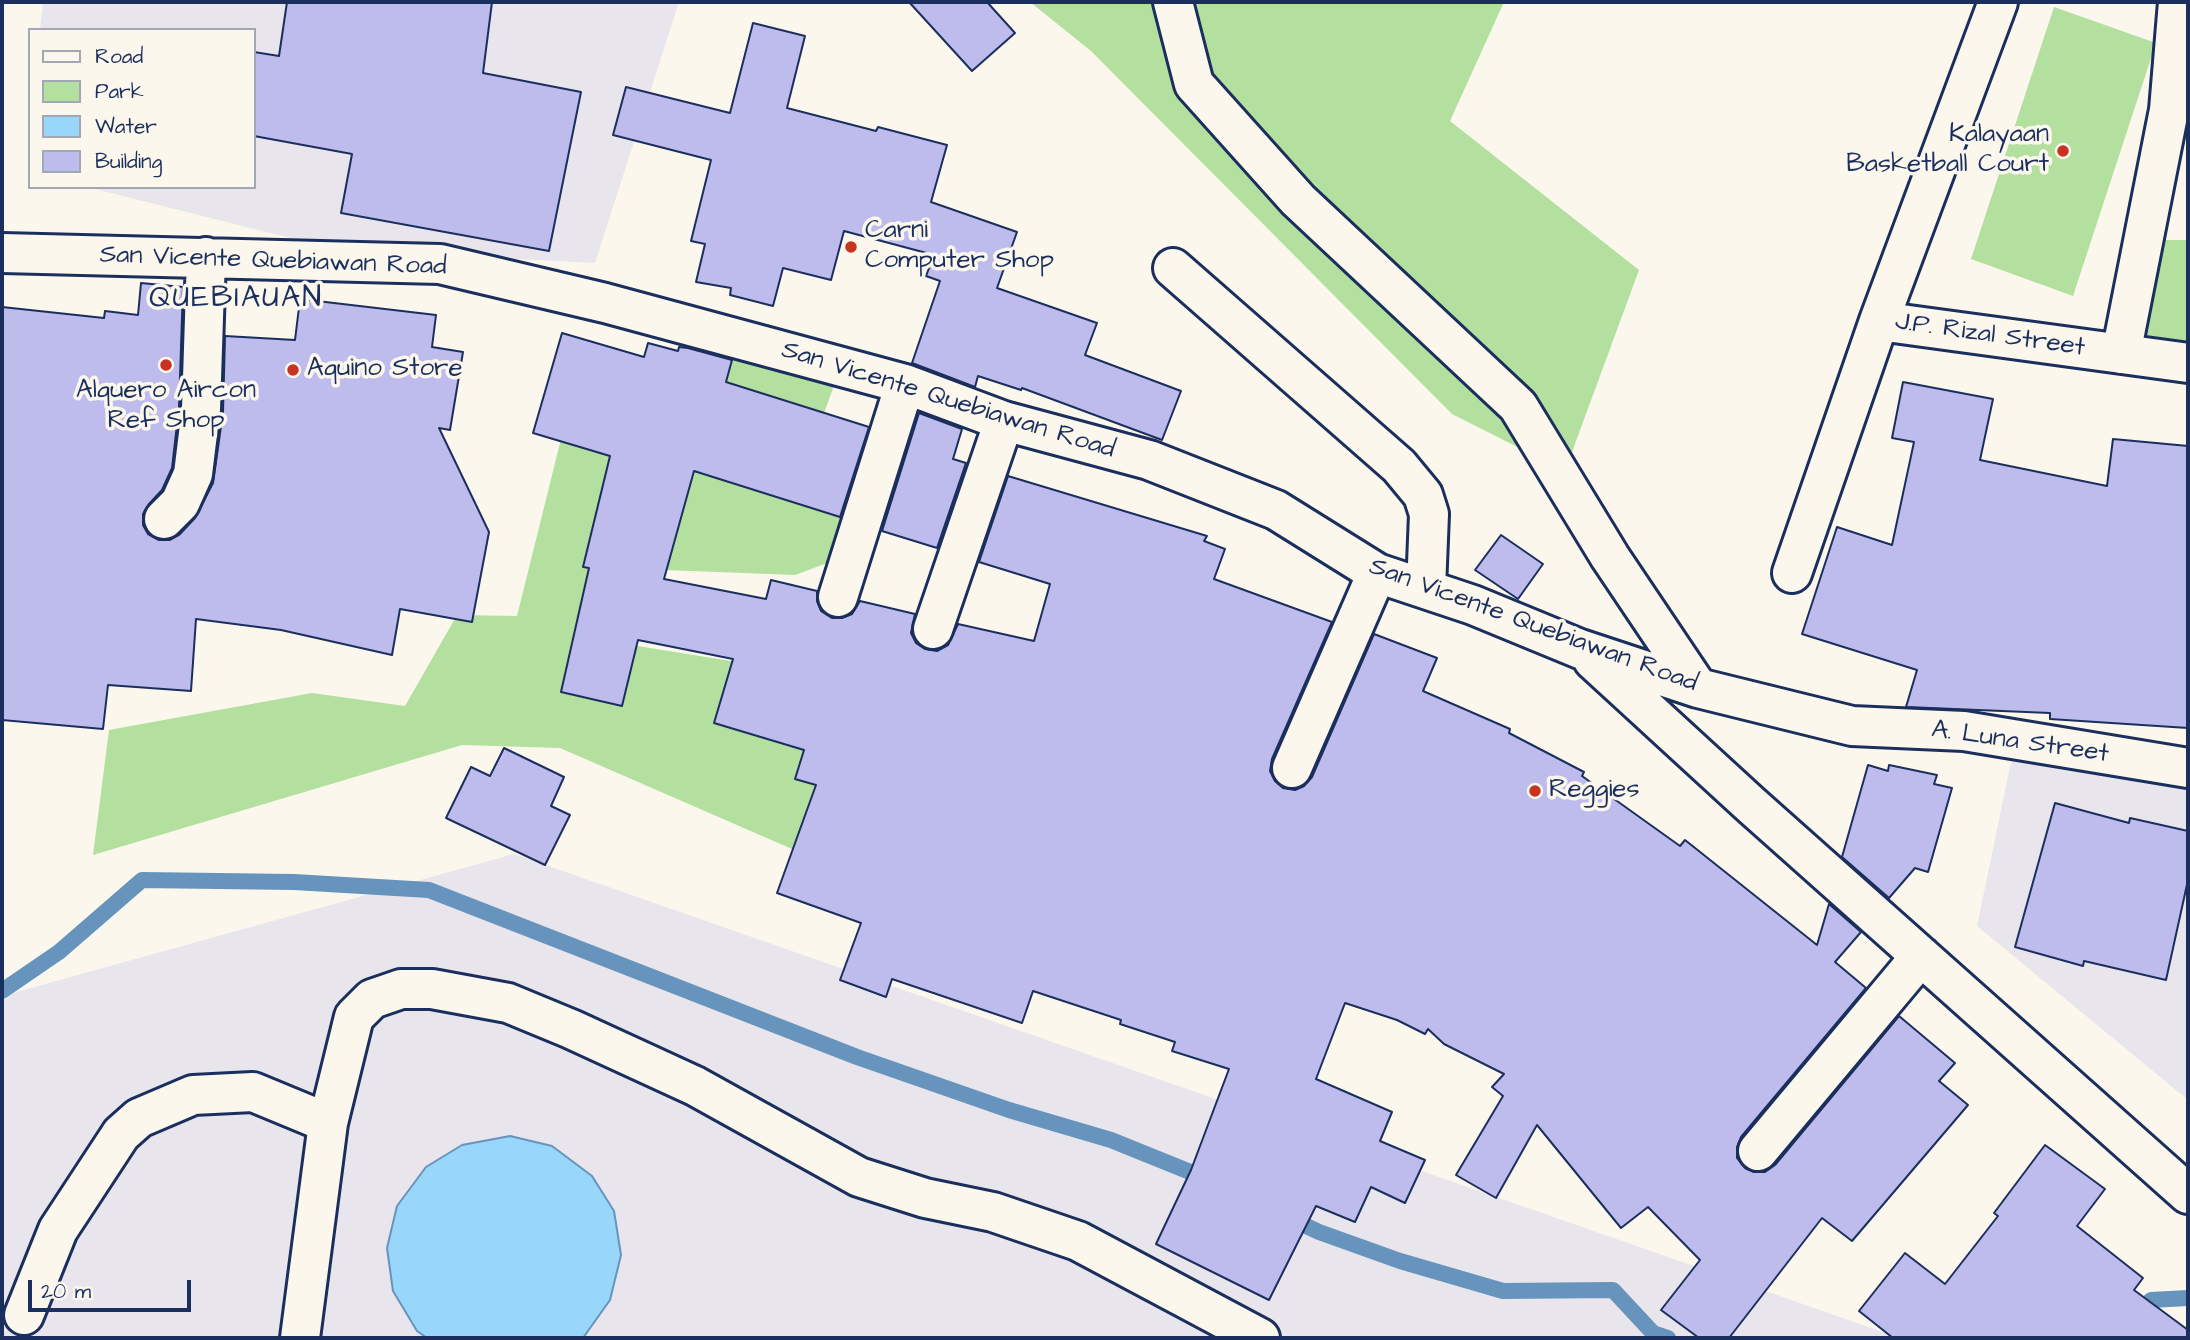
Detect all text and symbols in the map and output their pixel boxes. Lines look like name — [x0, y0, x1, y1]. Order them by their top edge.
legend — [28, 28, 256, 189]
text: Road — [95, 42, 143, 71]
text: Park — [95, 77, 144, 106]
text: Water — [95, 112, 157, 141]
place label: Kalayaan Basketball Court — [1846, 120, 2049, 182]
marker: Kalayaan Basketball Court — [2055, 143, 2071, 159]
text: Building — [95, 147, 162, 176]
place label: Carni Computer Shop — [865, 216, 1054, 278]
marker: Carni Computer Shop — [843, 239, 859, 255]
street label: San Vicente Quebiawan Road — [99, 240, 447, 284]
district label: QUEBIAUAN — [150, 282, 322, 318]
street label: J.P. Rizal Street — [1893, 307, 2087, 365]
street label: San Vicente Quebiawan Road — [778, 335, 1118, 467]
place label: Aquino Store — [307, 354, 462, 386]
marker: Alquero Aircon Ref Shop — [158, 357, 174, 373]
marker: Aquino Store — [285, 362, 301, 378]
place label: Alquero Aircon Ref Shop — [76, 376, 256, 438]
street label: San Vicente Quebiawan Road — [1365, 552, 1701, 700]
street label: A. Luna Street — [1929, 715, 2111, 771]
place label: Reggies — [1549, 775, 1639, 807]
marker: Reggies — [1527, 783, 1543, 799]
scale bar — [32, 1266, 194, 1310]
text: 20 m — [41, 1277, 91, 1306]

